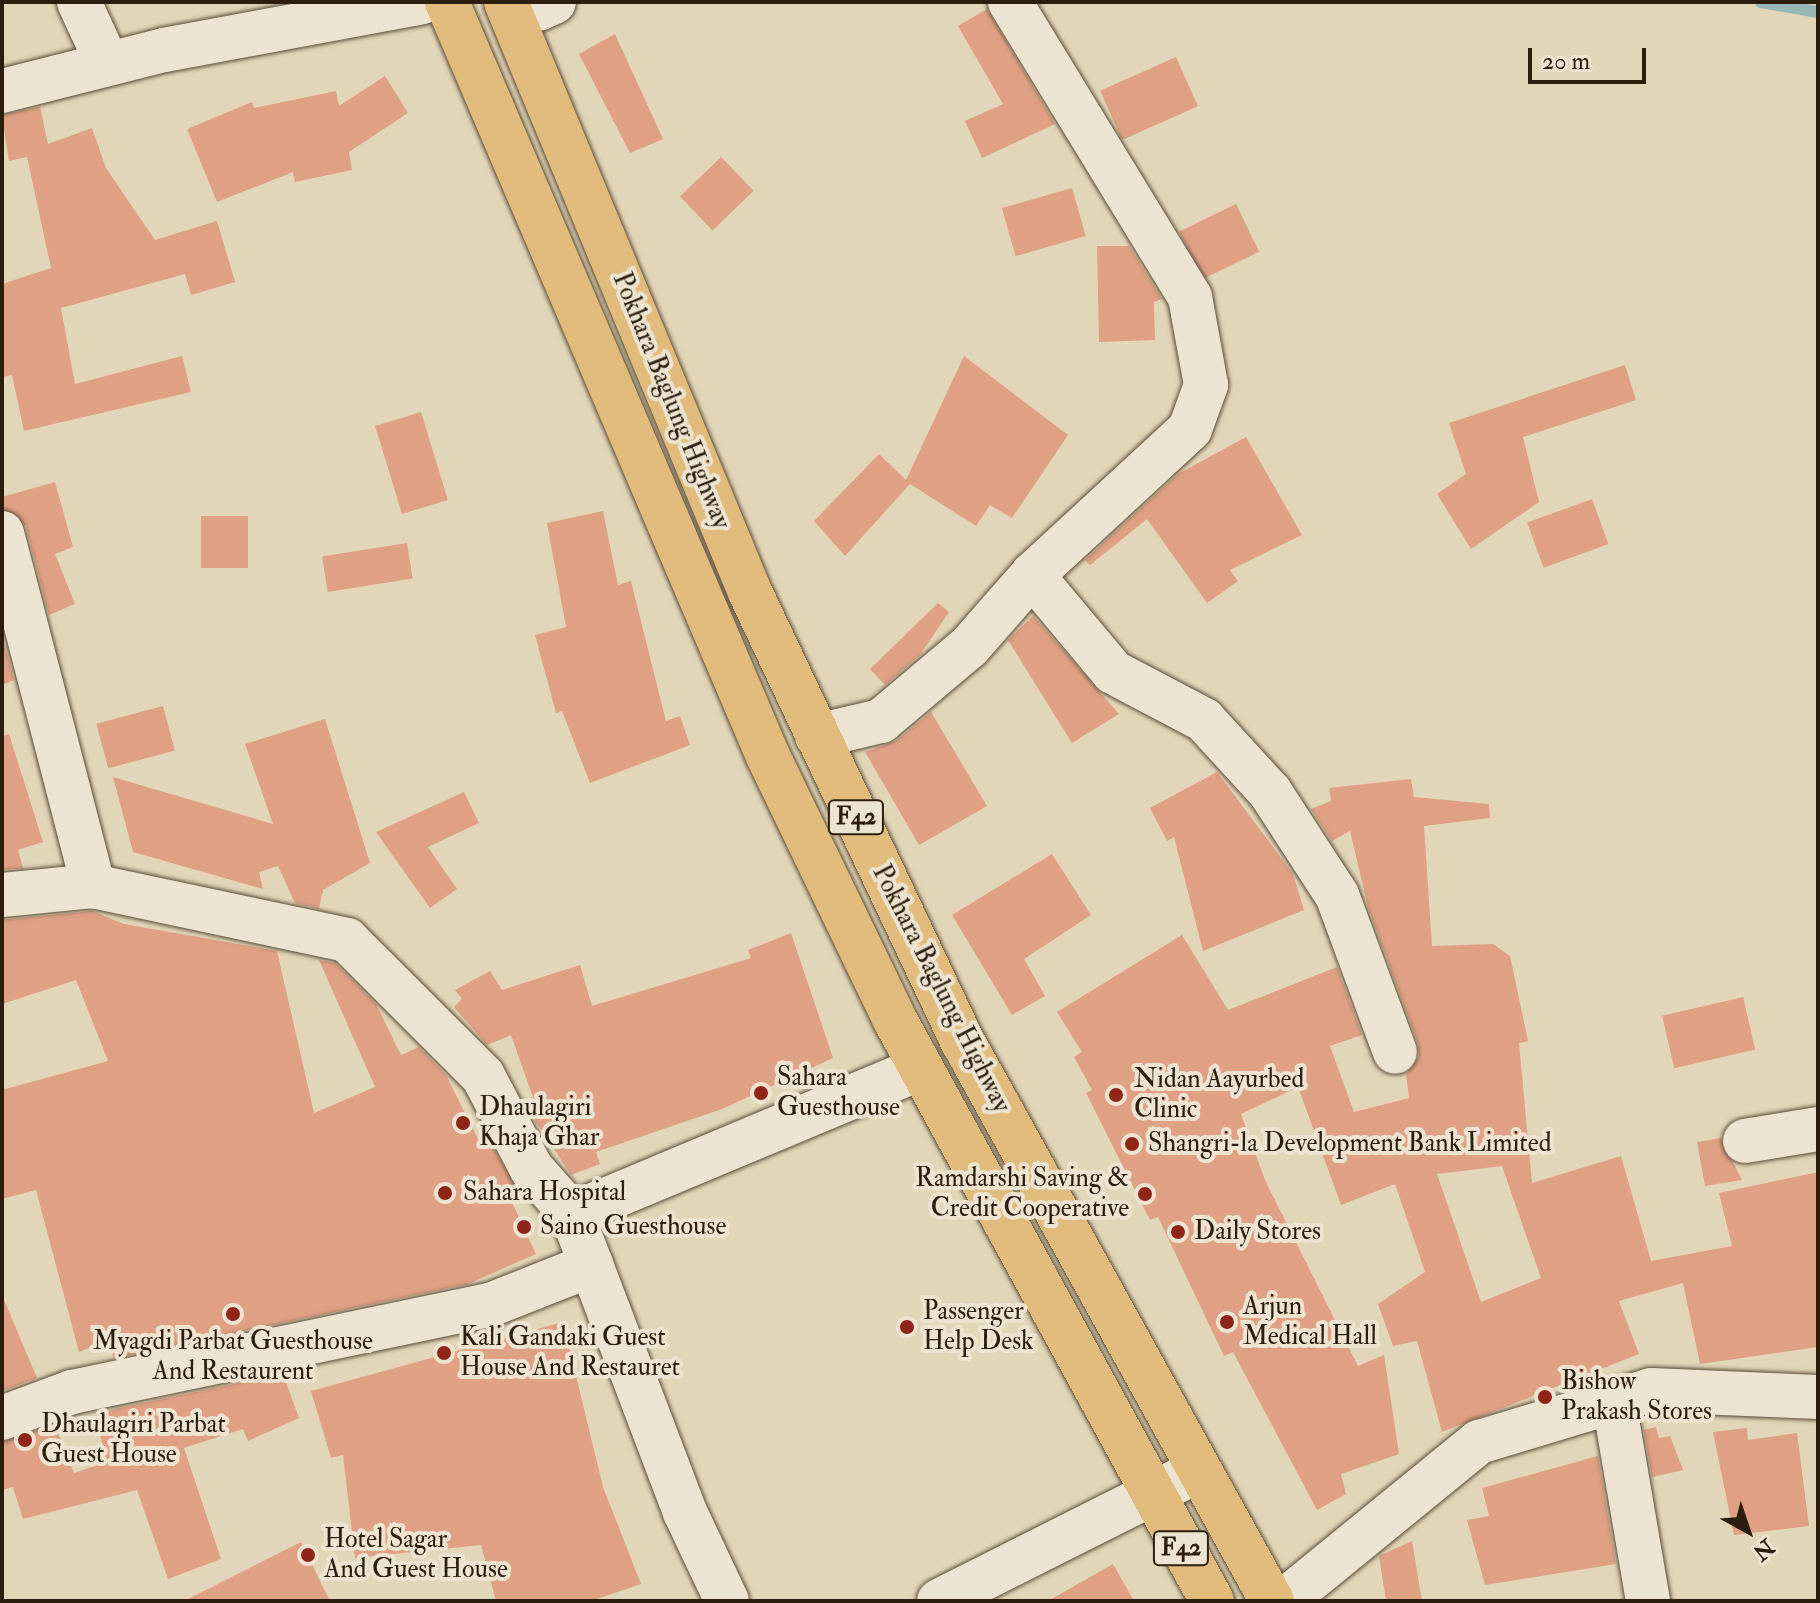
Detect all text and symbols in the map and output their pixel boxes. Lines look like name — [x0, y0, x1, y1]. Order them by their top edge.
scale bar — [1532, 32, 1650, 82]
text: 20 m — [1542, 46, 1590, 77]
street label: Pokhara Baglung Highway — [605, 268, 737, 534]
road number: F42 — [826, 797, 886, 837]
street label: Pokhara Baglung Highway — [865, 860, 1017, 1118]
place label: Sahara Guesthouse — [777, 1062, 900, 1124]
place label: Nidan Aayurbed Clinic — [1134, 1064, 1304, 1126]
marker: Sahara Guesthouse — [752, 1084, 770, 1102]
marker: Nidan Aayurbed Clinic — [1105, 1084, 1127, 1106]
place label: Dhaulagiri Khaja Ghar — [479, 1092, 600, 1154]
marker: Dhaulagiri Khaja Ghar — [454, 1114, 472, 1132]
place label: Shangri-la Development Bank Limited — [1148, 1128, 1551, 1160]
marker: Shangri-la Development Bank Limited — [1123, 1135, 1141, 1153]
place label: Ramdarshi Saving & Credit Cooperative — [915, 1163, 1129, 1224]
place label: Sahara Hospital — [463, 1177, 626, 1209]
marker: Sahara Hospital — [434, 1182, 456, 1204]
marker: Ramdarshi Saving & Credit Cooperative — [1136, 1185, 1154, 1203]
place label: Saino Guesthouse — [540, 1211, 726, 1243]
place label: Daily Stores — [1194, 1216, 1321, 1248]
marker: Saino Guesthouse — [515, 1218, 533, 1236]
marker: Daily Stores — [1169, 1223, 1187, 1241]
place label: Arjun Medical Hall — [1243, 1291, 1377, 1352]
place label: Passenger Help Desk — [923, 1296, 1034, 1358]
marker: Myagdi Parbat Guesthouse And Restaurent — [224, 1305, 242, 1323]
marker: Arjun Medical Hall — [1218, 1313, 1236, 1331]
marker: Passenger Help Desk — [898, 1318, 916, 1336]
place label: Kali Gandaki Guest House And Restauret — [460, 1322, 680, 1384]
place label: Myagdi Parbat Guesthouse And Restaurent — [93, 1326, 373, 1388]
marker: Kali Gandaki Guest House And Restauret — [435, 1344, 453, 1362]
place label: Bishow Prakash Stores — [1561, 1366, 1712, 1428]
marker: Bishow Prakash Stores — [1536, 1388, 1554, 1406]
place label: Dhaulagiri Parbat Guest House — [41, 1409, 226, 1470]
marker: Dhaulagiri Parbat Guest House — [16, 1431, 34, 1449]
north arrow — [1708, 1491, 1788, 1571]
place label: Hotel Sagar And Guest House — [324, 1524, 508, 1586]
road number: F42 — [1151, 1528, 1211, 1568]
text: N — [1747, 1532, 1780, 1566]
marker: Hotel Sagar And Guest House — [299, 1546, 317, 1564]

